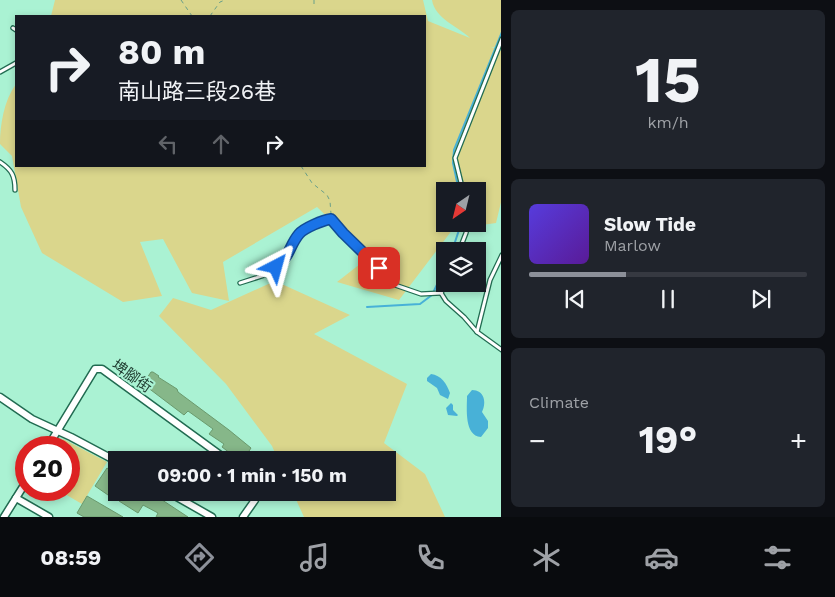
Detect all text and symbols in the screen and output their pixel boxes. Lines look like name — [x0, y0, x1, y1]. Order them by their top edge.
text: 80 m — [118, 31, 205, 73]
icon: right — [35, 35, 100, 100]
text: 15 — [635, 42, 701, 118]
text: 南山路三段26巷 — [118, 79, 276, 104]
text: km/h — [647, 113, 689, 132]
icon: left — [154, 130, 182, 158]
icon: ahead — [207, 130, 235, 158]
icon: right — [260, 130, 288, 158]
north arrow — [436, 182, 486, 232]
map controls — [436, 182, 486, 292]
text: Slow Tide — [604, 213, 696, 236]
text: Marlow — [604, 236, 661, 255]
position arrow — [249, 240, 301, 292]
button: layers — [436, 242, 486, 292]
pin — [358, 247, 400, 289]
icon: arrive — [365, 254, 393, 282]
icon: previous — [561, 285, 589, 313]
icon: pause — [654, 285, 682, 313]
icon: next — [747, 285, 775, 313]
street label: 埤腳街 — [108, 356, 156, 396]
text: Climate — [529, 393, 589, 412]
text: 19° — [639, 418, 697, 462]
text: − — [529, 424, 546, 457]
text: + — [790, 424, 807, 457]
speed limit sign: 20 — [15, 436, 80, 501]
text: 09:00 · 1 min · 150 m — [157, 464, 347, 487]
icon: directions — [182, 540, 217, 575]
icon: music — [297, 540, 332, 575]
icon: phone — [413, 540, 448, 575]
icon: climate — [529, 540, 564, 575]
icon: car — [644, 540, 679, 575]
icon: filters — [760, 540, 795, 575]
text: 08:59 — [40, 545, 101, 570]

